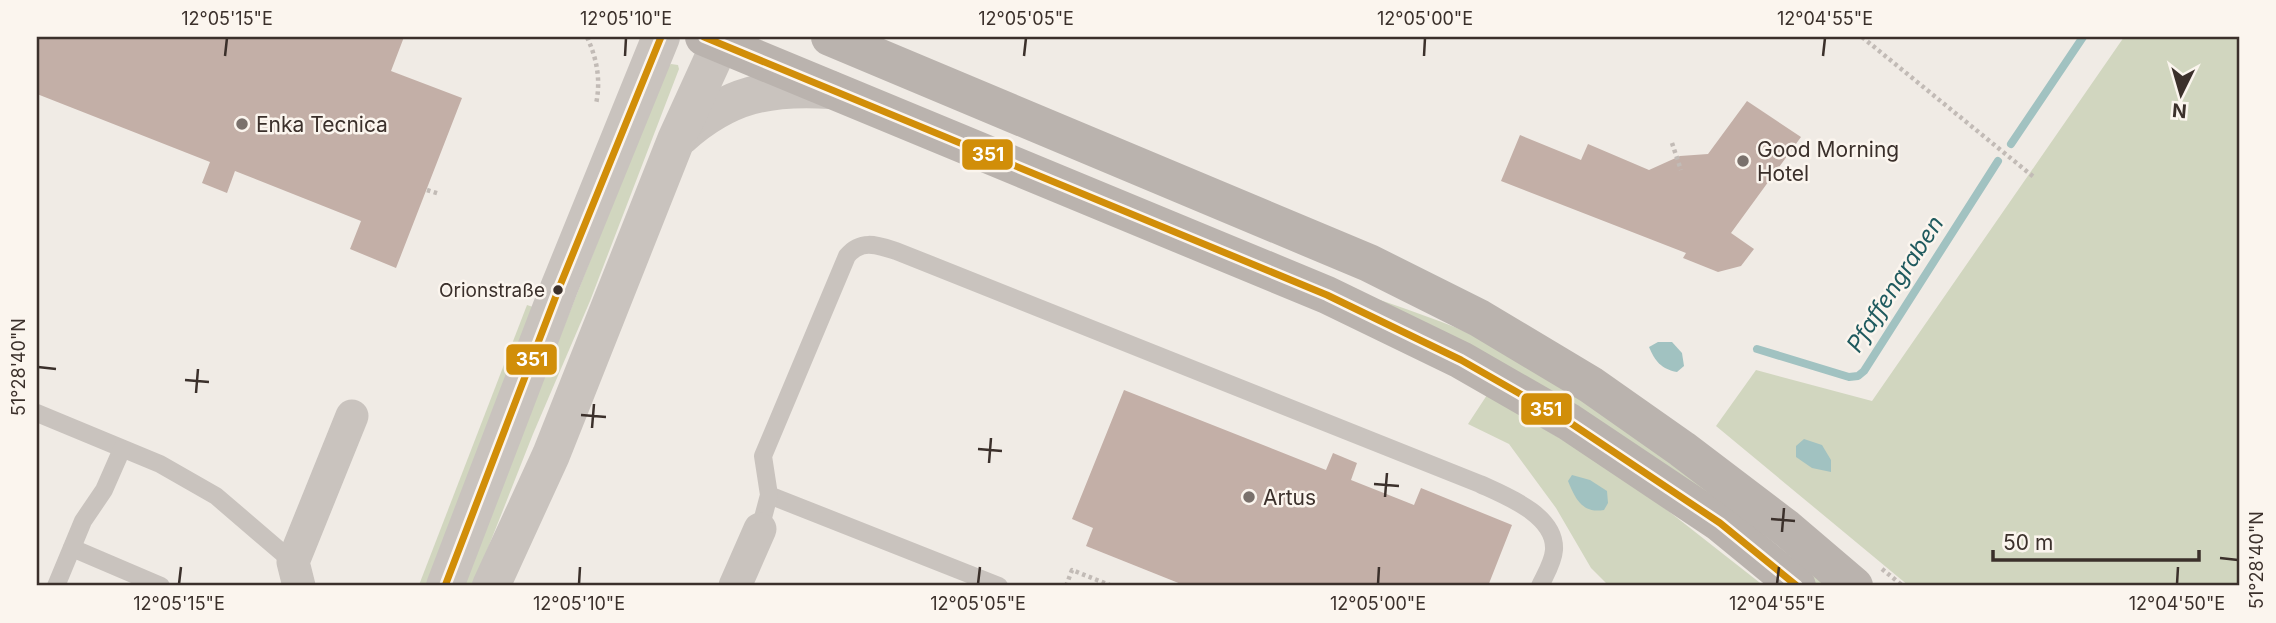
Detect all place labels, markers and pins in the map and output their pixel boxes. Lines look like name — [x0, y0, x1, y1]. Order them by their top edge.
place label: Enka Tecnica — [256, 112, 388, 137]
marker: Enka Tecnica — [234, 116, 250, 132]
place label: Good Morning Hotel — [1757, 137, 1899, 186]
marker: Good Morning Hotel — [1735, 153, 1751, 169]
place label: Orionstraße — [439, 279, 545, 302]
marker: Orionstraße — [551, 283, 565, 297]
place label: Artus — [1263, 485, 1316, 510]
marker: Artus — [1241, 489, 1257, 505]

